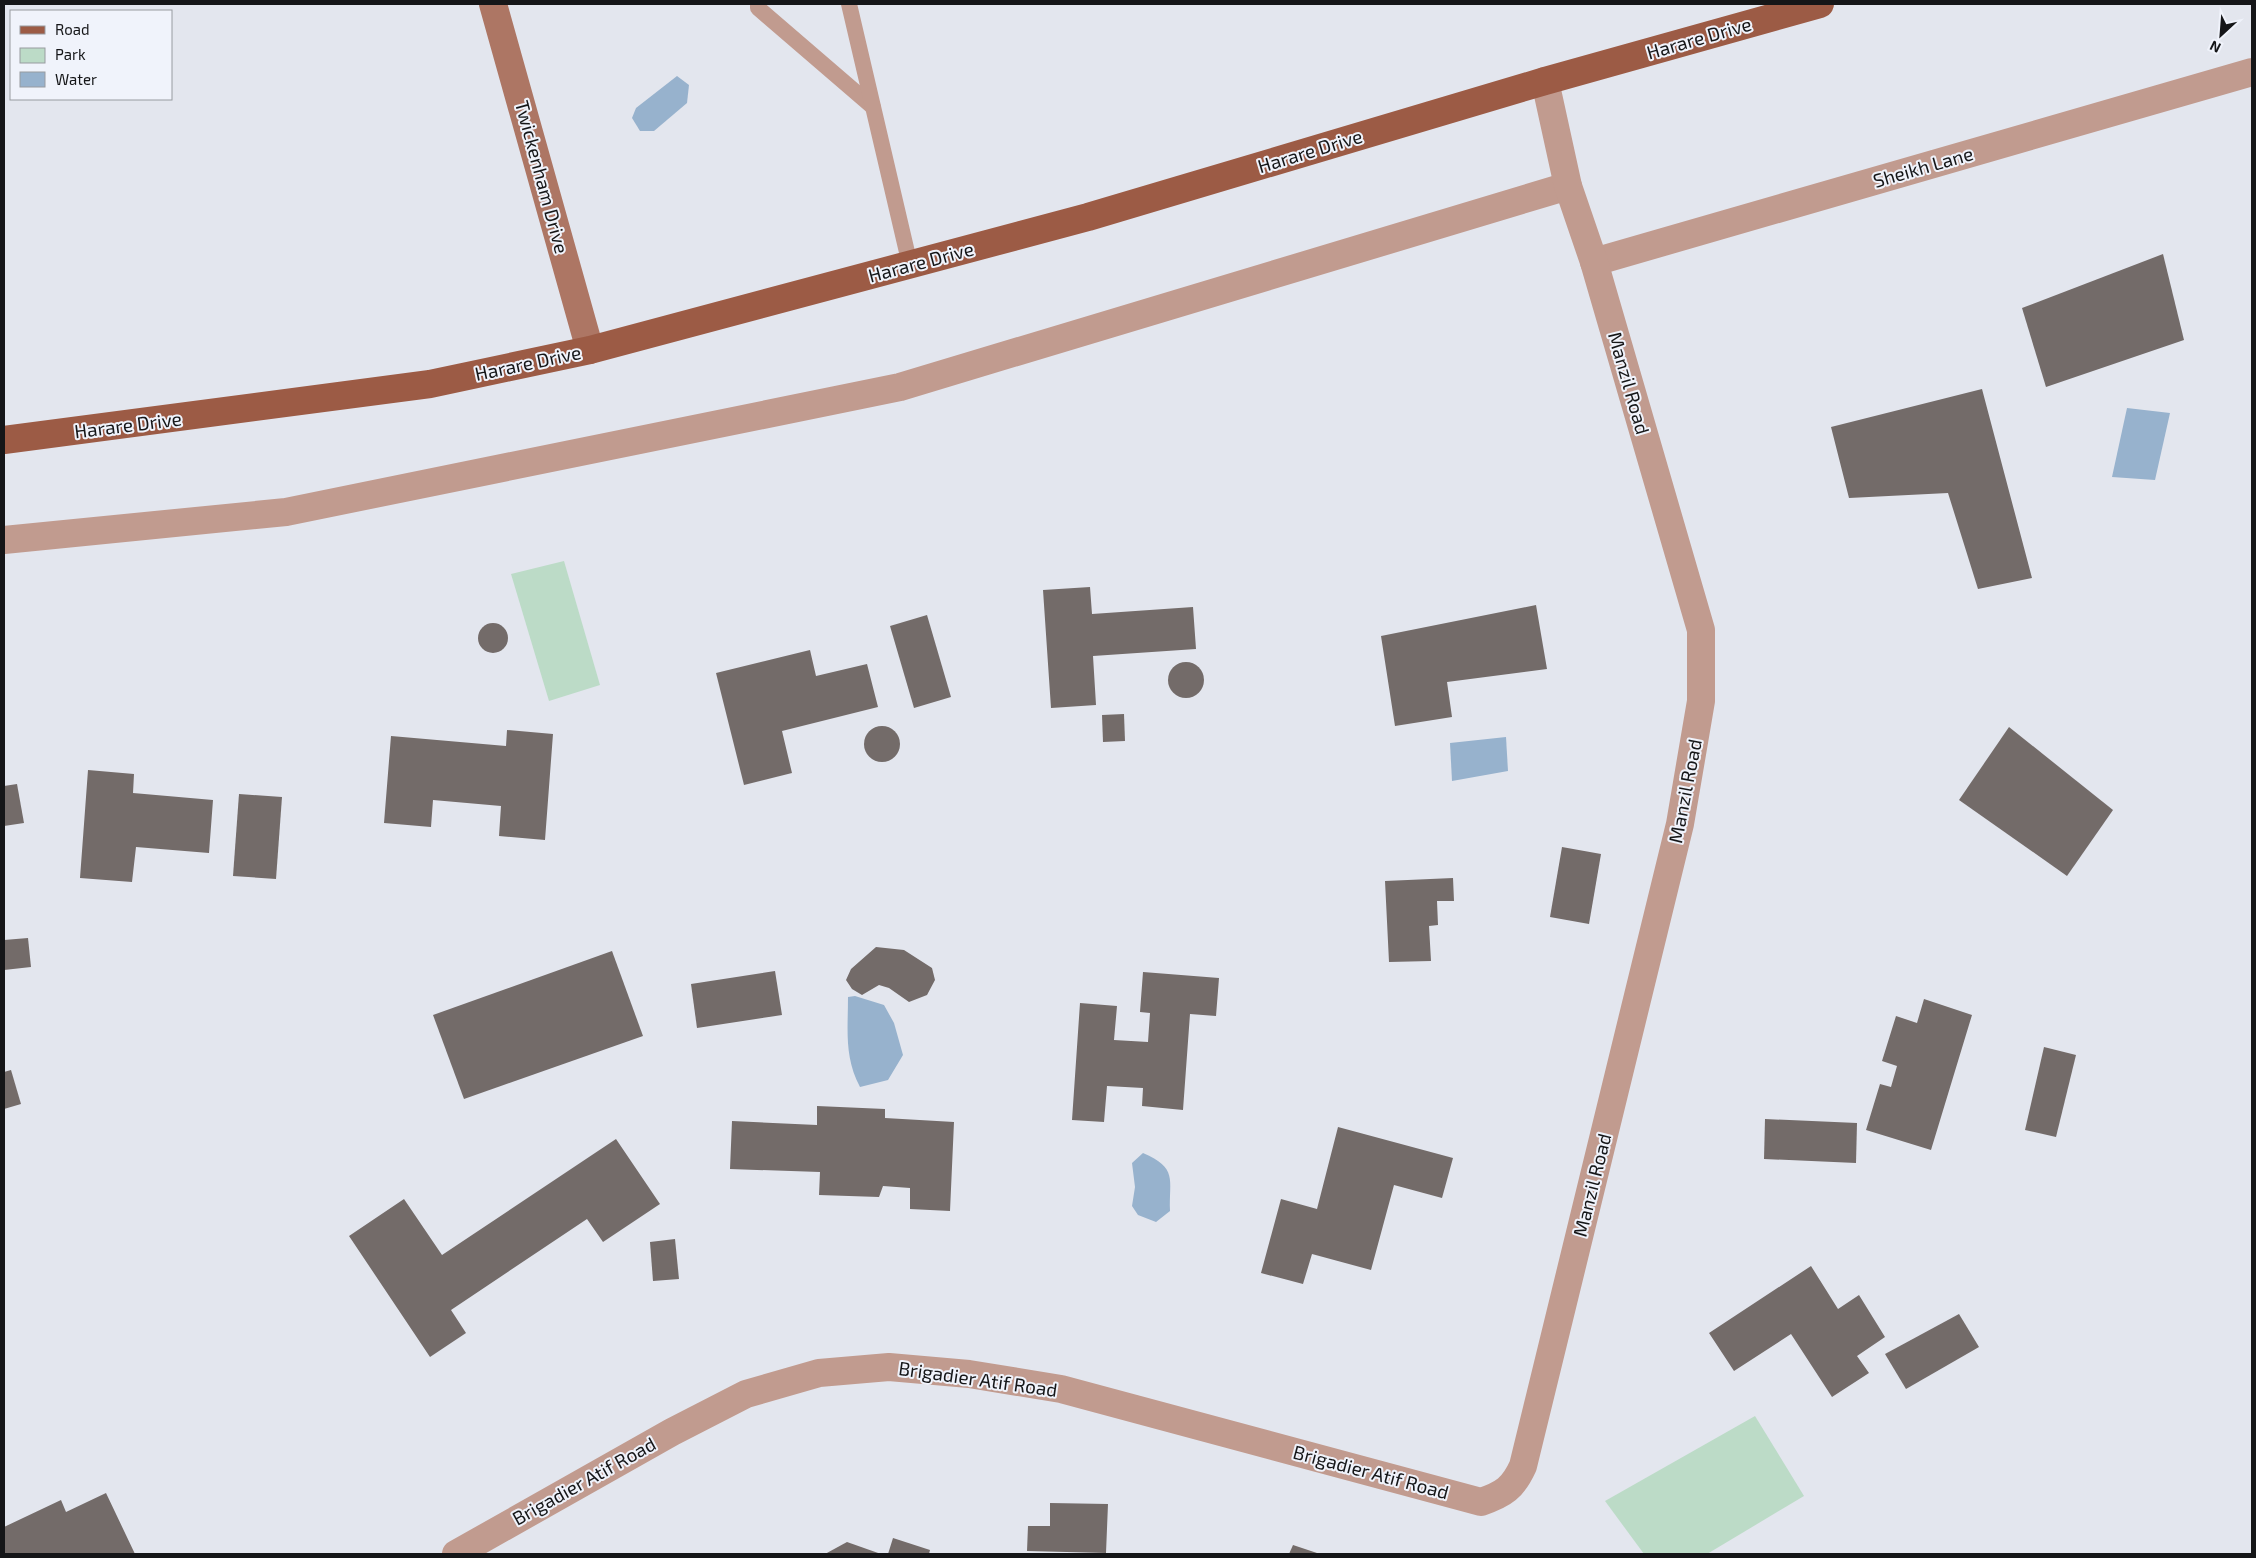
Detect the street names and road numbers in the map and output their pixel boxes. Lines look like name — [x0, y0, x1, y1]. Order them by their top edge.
street label: Harare Drive — [1644, 12, 1754, 63]
street label: Twickenham Drive — [511, 98, 574, 256]
street label: Harare Drive — [1255, 124, 1365, 177]
street label: Sheikh Lane — [1870, 141, 1976, 192]
street label: Harare Drive — [866, 236, 976, 287]
street label: Manzil Road — [1604, 329, 1655, 437]
street label: Harare Drive — [473, 340, 583, 385]
street label: Harare Drive — [73, 407, 183, 443]
street label: Manzil Road — [1663, 737, 1706, 845]
street label: Manzil Road — [1568, 1131, 1615, 1239]
street label: Brigadier Atif Road — [897, 1356, 1059, 1401]
street label: Brigadier Atif Road — [508, 1432, 659, 1529]
street label: Brigadier Atif Road — [1291, 1440, 1452, 1503]

